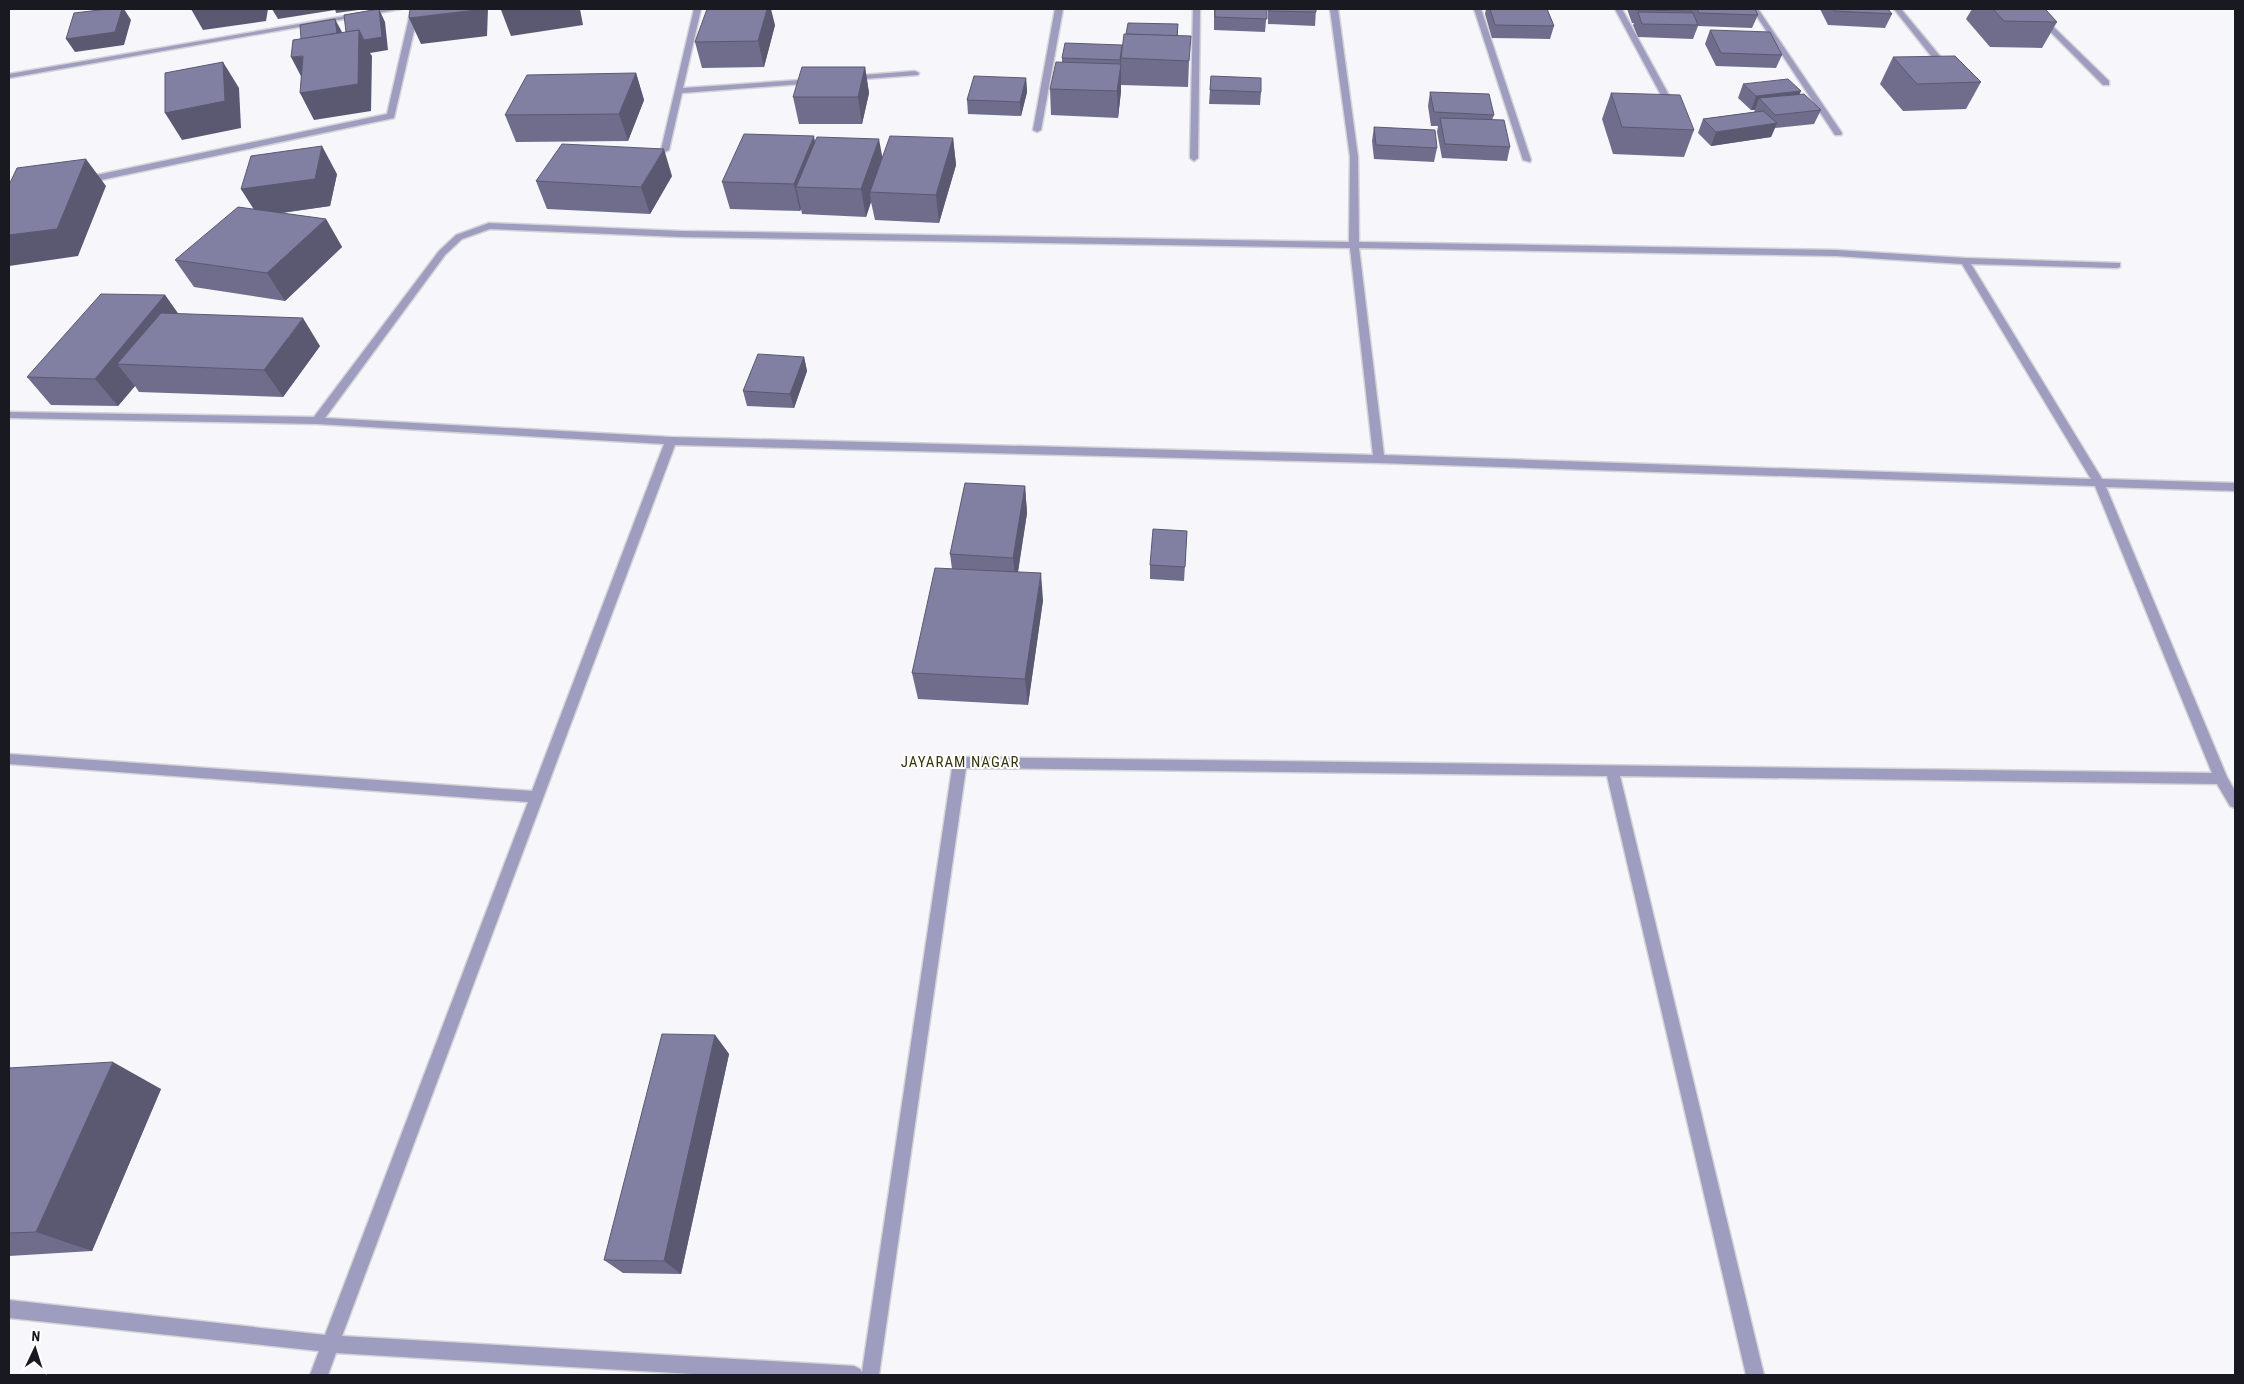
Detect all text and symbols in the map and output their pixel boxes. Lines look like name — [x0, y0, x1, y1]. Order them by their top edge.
district label: JAYARAM NAGAR — [901, 753, 1019, 771]
north arrow — [10, 1324, 60, 1374]
text: N — [31, 1328, 41, 1344]

